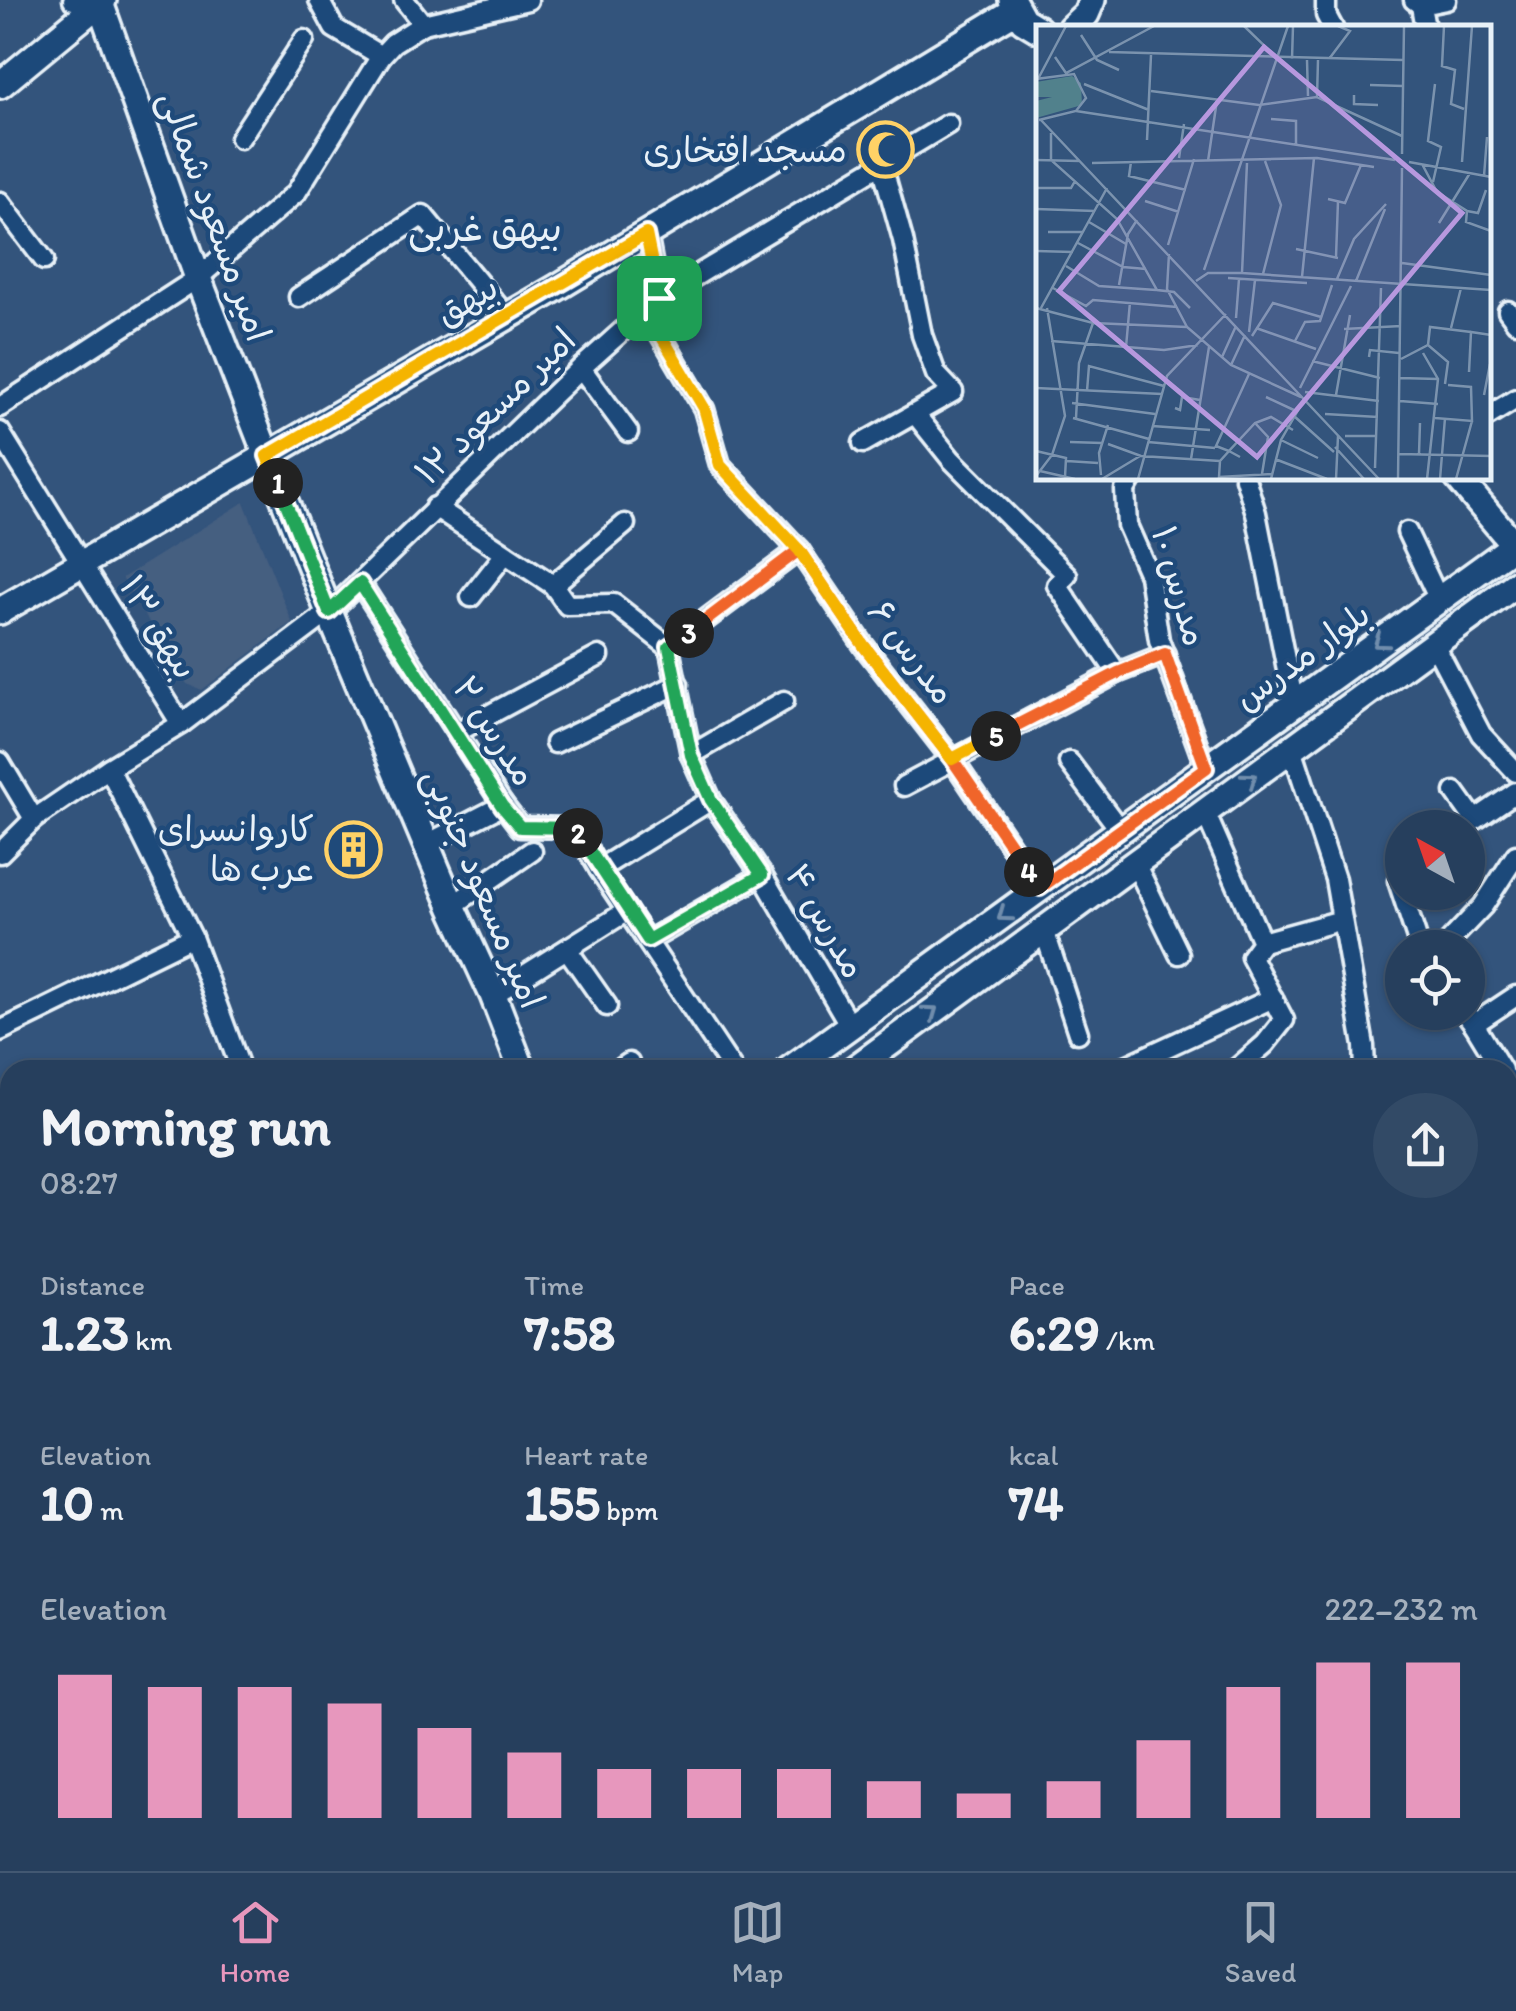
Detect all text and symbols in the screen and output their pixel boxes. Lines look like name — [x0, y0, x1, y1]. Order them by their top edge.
inset map — [1036, 25, 1491, 480]
street label: امیر مسعود شمالی — [148, 85, 280, 348]
mosque icon: مسجد افتخاری — [856, 120, 916, 180]
place label: مسجد افتخاری — [643, 129, 847, 171]
district label: بیهق غربی — [408, 205, 562, 253]
pin — [617, 256, 702, 341]
street label: بیهق — [428, 266, 506, 334]
icon: arrive — [632, 271, 687, 326]
street label: امیر مسعود ۱۲ — [406, 319, 586, 495]
pin: 1 — [253, 458, 303, 508]
text: 1 — [272, 466, 285, 500]
street label: مدرس ۱۰ — [1143, 521, 1217, 651]
street label: بیهق ۱۳ — [111, 567, 207, 687]
street label: مدرس ۶ — [859, 591, 965, 713]
street label: بلوار مدرس — [1226, 593, 1378, 719]
pin: 3 — [664, 608, 714, 658]
text: 3 — [681, 616, 697, 650]
one-way arrow — [1373, 630, 1391, 648]
street label: مدرس ۲ — [444, 668, 546, 794]
pin: 5 — [971, 711, 1021, 761]
text: 5 — [989, 719, 1003, 753]
street label: امیر مسعود جنوبی — [413, 762, 553, 1015]
one-way arrow — [1239, 773, 1257, 791]
place label: کاروانسرای عرب ها — [158, 808, 314, 890]
pin: 2 — [553, 808, 603, 858]
north arrow — [1385, 810, 1485, 910]
map controls — [1385, 810, 1485, 1030]
text: 2 — [571, 816, 585, 850]
building icon: کاروانسرای عرب ها — [323, 819, 383, 879]
pin: 4 — [1004, 847, 1054, 897]
text: 4 — [1021, 855, 1037, 889]
street label: مدرس ۴ — [777, 856, 875, 986]
one-way arrow — [996, 903, 1015, 921]
button: locate — [1385, 930, 1485, 1030]
one-way arrow — [920, 1006, 939, 1025]
text: Morning run — [40, 1093, 331, 1159]
button: share — [1373, 1093, 1478, 1198]
text: 08:27 — [40, 1164, 118, 1202]
text: Distance — [40, 1268, 145, 1302]
text: Time — [524, 1268, 584, 1302]
text: Pace — [1009, 1268, 1065, 1302]
text: 1.23 — [40, 1302, 129, 1363]
text: 7:58 — [524, 1302, 615, 1363]
text: 6:29 — [1009, 1302, 1100, 1363]
text: km — [129, 1323, 172, 1357]
text: /km — [1100, 1323, 1155, 1357]
text: Elevation — [40, 1438, 151, 1472]
text: Heart rate — [524, 1438, 648, 1472]
text: kcal — [1009, 1438, 1058, 1472]
text: 10 — [40, 1472, 94, 1533]
text: 155 — [524, 1472, 600, 1533]
text: 74 — [1009, 1472, 1064, 1533]
text: m — [94, 1493, 124, 1527]
text: bpm — [600, 1493, 658, 1527]
text: Elevation — [40, 1590, 167, 1628]
text: 222–232 m — [1324, 1590, 1478, 1628]
tab: Home — [220, 1895, 290, 1989]
tab: Map — [730, 1895, 785, 1989]
tab: Saved — [1225, 1895, 1296, 1989]

